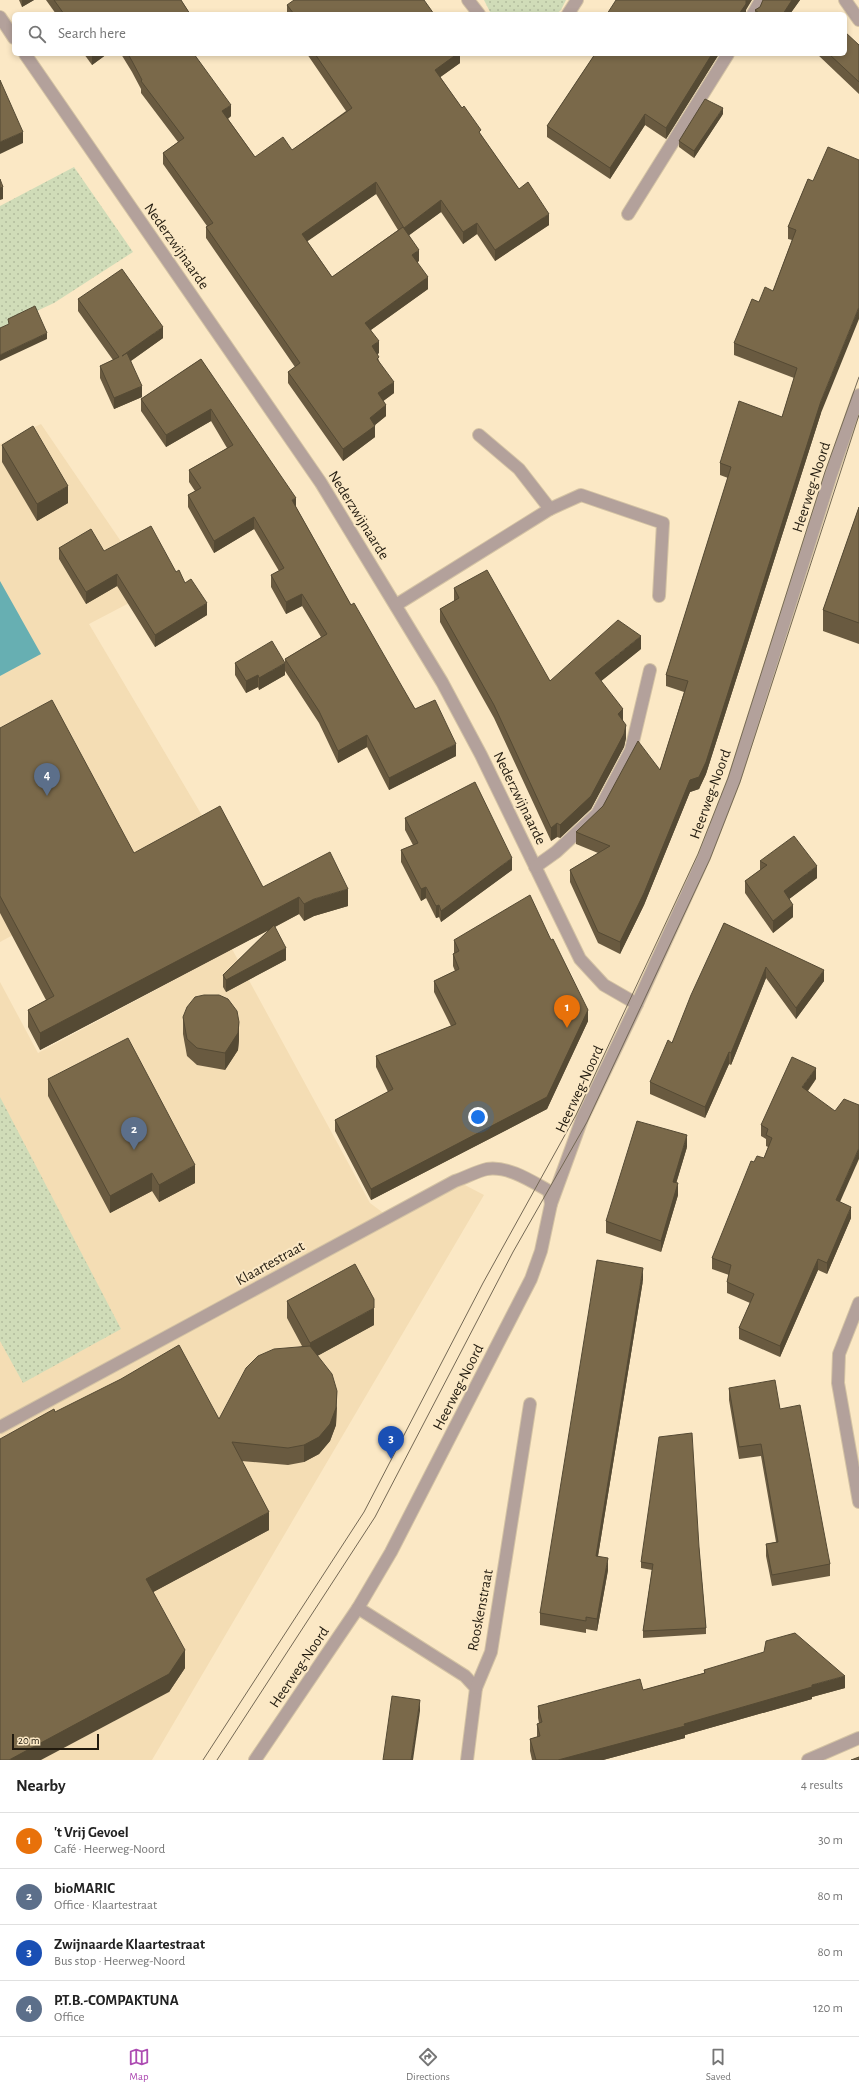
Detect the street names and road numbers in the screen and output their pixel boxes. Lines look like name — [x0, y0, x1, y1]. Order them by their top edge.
street label: Nederzwijnaarde — [141, 201, 212, 292]
street label: Heerweg-Noord — [790, 440, 833, 534]
street label: Nederzwijnaarde — [325, 468, 392, 562]
street label: Heerweg-Noord — [687, 747, 734, 841]
street label: Nederzwijnaarde — [491, 749, 549, 847]
street label: Heerweg-Noord — [553, 1043, 606, 1135]
street label: Klaartestraat — [234, 1238, 307, 1288]
street label: Heerweg-Noord — [430, 1342, 487, 1433]
street label: Rooskenstraat — [465, 1568, 496, 1652]
street label: Heerweg-Noord — [267, 1624, 332, 1710]

